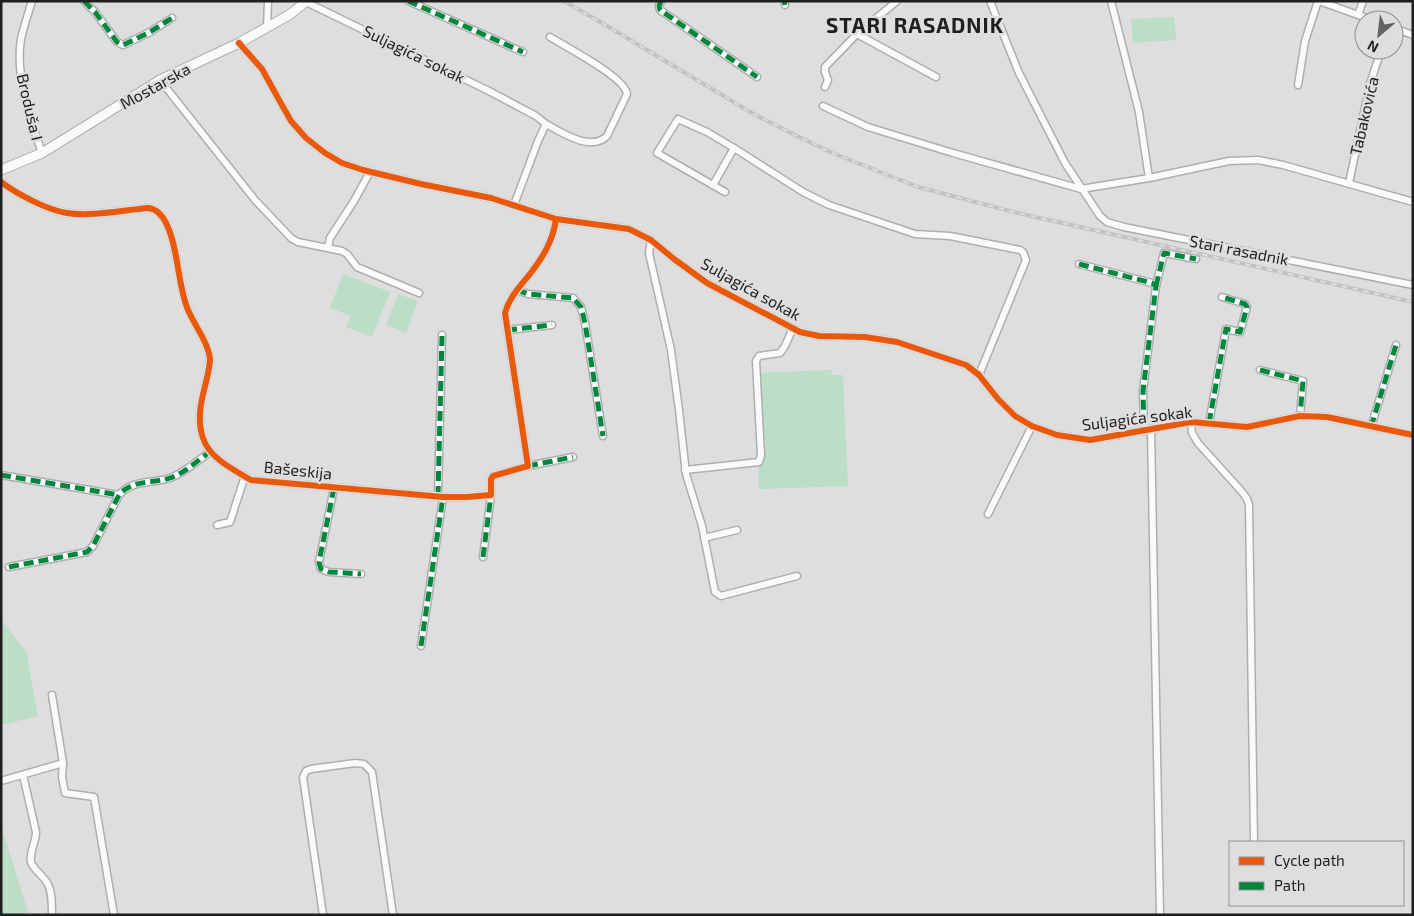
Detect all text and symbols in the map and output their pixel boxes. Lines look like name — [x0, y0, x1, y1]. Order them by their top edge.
north arrow — [1354, 10, 1404, 60]
district label: STARI RASADNIK — [826, 12, 1004, 37]
street label: Suljagića sokak — [360, 21, 468, 87]
text: N — [1364, 37, 1381, 57]
street label: Mostarska — [116, 58, 193, 113]
street label: Broduša I — [14, 72, 47, 142]
street label: Tabakovića — [1345, 75, 1382, 157]
street label: Stari rasadnik — [1188, 231, 1290, 268]
street label: Suljagića sokak — [698, 253, 804, 325]
street label: Suljagića sokak — [1081, 401, 1193, 435]
street label: Bašeskija — [263, 456, 333, 484]
legend — [1229, 841, 1404, 906]
text: Cycle path — [1274, 851, 1345, 869]
text: Path — [1274, 876, 1305, 894]

